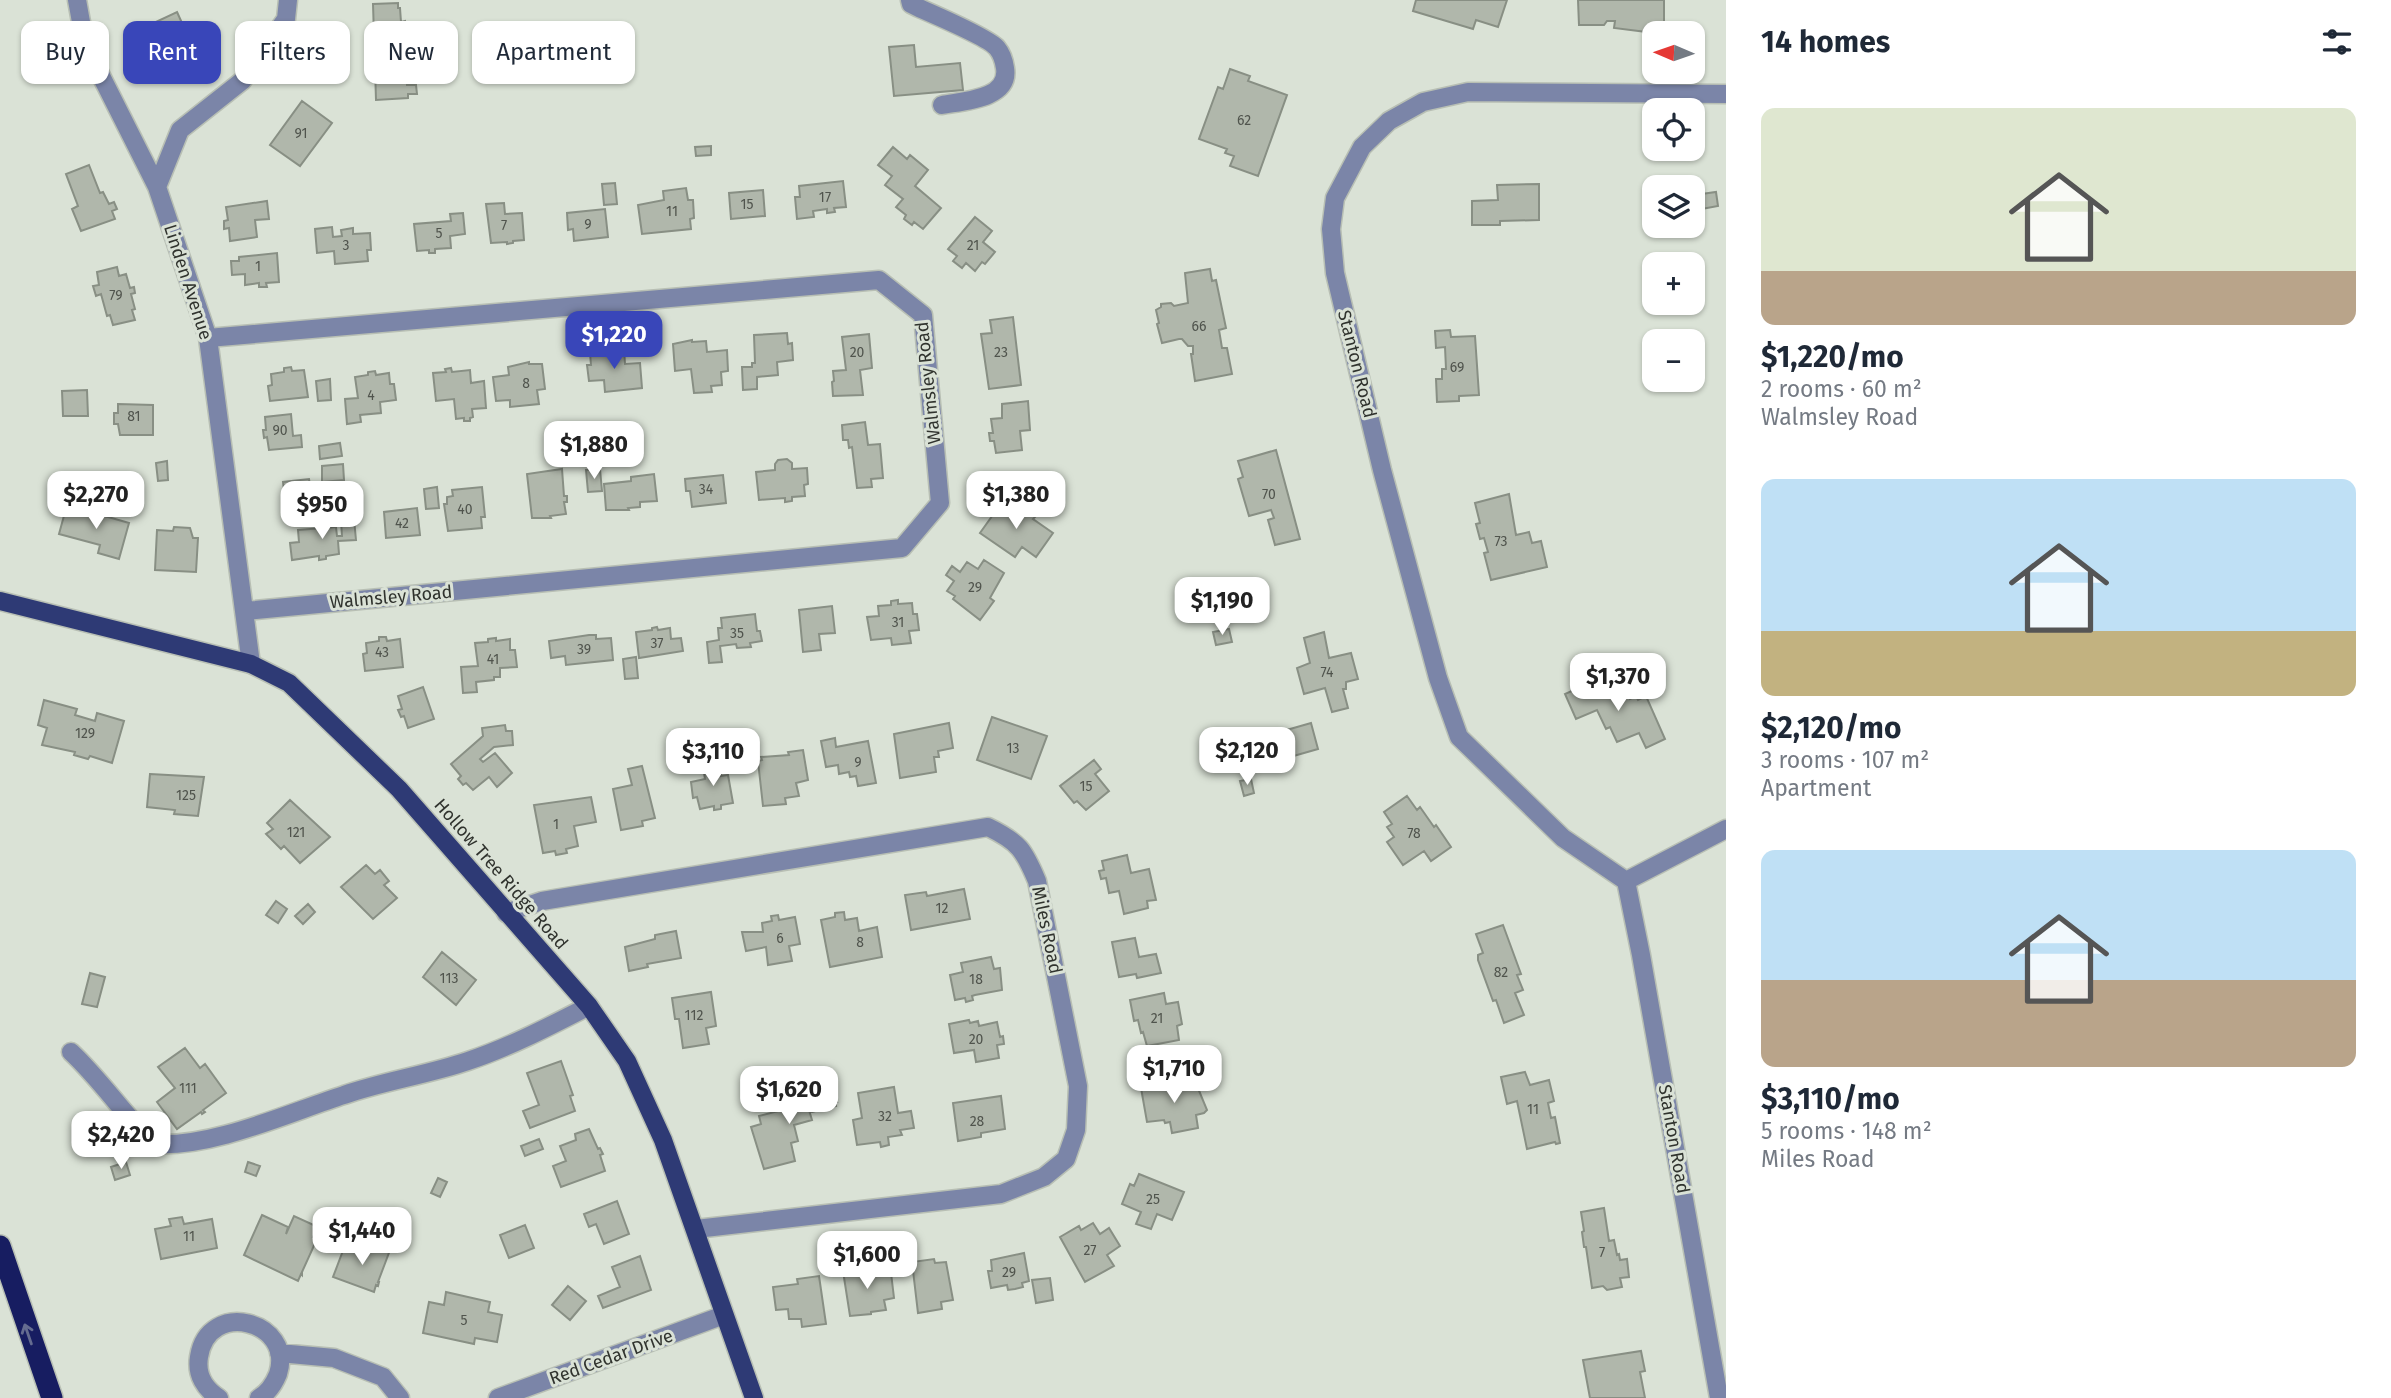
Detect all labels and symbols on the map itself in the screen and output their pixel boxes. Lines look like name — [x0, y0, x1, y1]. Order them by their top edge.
north arrow — [1642, 21, 1704, 84]
house number: 62 — [1237, 112, 1251, 129]
house number: 91 — [294, 125, 308, 142]
house number: 17 — [819, 189, 831, 206]
house number: 15 — [740, 196, 754, 213]
house number: 11 — [666, 203, 678, 220]
house number: 9 — [584, 216, 592, 233]
house number: 7 — [501, 217, 507, 234]
street label: Linden Avenue — [159, 221, 217, 343]
house number: 5 — [435, 225, 443, 242]
house number: 3 — [343, 237, 350, 254]
house number: 21 — [967, 237, 979, 254]
house number: 1 — [255, 258, 261, 275]
house number: 79 — [109, 287, 123, 304]
street label: Stanton Road — [1333, 308, 1381, 420]
pin: $1,220 — [557, 312, 671, 371]
house number: 66 — [1192, 318, 1206, 335]
street label: Walmsley Road — [911, 321, 945, 445]
house number: 20 — [850, 344, 865, 361]
house number: 23 — [994, 344, 1008, 361]
house number: 69 — [1450, 359, 1464, 376]
house number: 8 — [522, 375, 530, 392]
house number: 4 — [367, 387, 375, 404]
house number: 81 — [127, 408, 141, 425]
pin: $1,880 — [537, 421, 651, 481]
house number: 90 — [272, 422, 288, 439]
pin: $2,270 — [39, 472, 153, 531]
pin: $1,380 — [959, 472, 1073, 531]
house number: 34 — [699, 481, 714, 498]
pin: $950 — [281, 482, 363, 541]
house number: 70 — [1262, 486, 1276, 503]
house number: 40 — [457, 501, 473, 518]
house number: 42 — [395, 515, 409, 532]
house number: 73 — [1494, 533, 1508, 550]
pin: $1,190 — [1165, 578, 1279, 637]
house number: 29 — [968, 579, 982, 596]
street label: Walmsley Road — [329, 581, 453, 613]
house number: 31 — [892, 614, 904, 631]
house number: 35 — [730, 625, 744, 642]
house number: 37 — [650, 635, 664, 652]
house number: 39 — [577, 641, 591, 658]
house number: 43 — [375, 644, 389, 661]
house number: 41 — [487, 651, 499, 668]
pin: $1,370 — [1561, 654, 1675, 713]
house number: 74 — [1320, 664, 1334, 681]
house number: 129 — [75, 725, 95, 742]
pin: $3,110 — [656, 728, 770, 788]
pin: $2,120 — [1190, 728, 1304, 787]
house number: 13 — [1006, 740, 1020, 757]
house number: 9 — [854, 754, 862, 771]
house number: 15 — [1079, 778, 1093, 795]
house number: 125 — [176, 787, 196, 804]
street label: Hollow Tree Ridge Road — [429, 794, 573, 954]
house number: 1 — [553, 816, 559, 833]
house number: 121 — [287, 824, 305, 841]
house number: 78 — [1407, 825, 1421, 842]
street label: Miles Road — [1027, 884, 1067, 976]
house number: 12 — [936, 900, 949, 917]
house number: 6 — [776, 930, 784, 947]
house number: 8 — [856, 934, 864, 951]
house number: 82 — [1494, 964, 1508, 981]
house number: 113 — [440, 970, 458, 987]
house number: 18 — [969, 971, 983, 988]
house number: 112 — [685, 1007, 703, 1024]
house number: 21 — [1151, 1010, 1163, 1027]
house number: 20 — [969, 1031, 984, 1048]
pin: $1,710 — [1117, 1046, 1231, 1105]
pin: $1,620 — [732, 1066, 846, 1126]
house number: 111 — [179, 1080, 197, 1097]
street label: Stanton Road — [1654, 1083, 1694, 1195]
house number: 11 — [1527, 1101, 1539, 1118]
house number: 32 — [878, 1108, 892, 1125]
pin: $2,420 — [64, 1112, 178, 1171]
house number: 28 — [970, 1113, 985, 1130]
house number: 25 — [1146, 1191, 1160, 1208]
pin: $1,440 — [305, 1208, 419, 1267]
house number: 11 — [183, 1228, 195, 1245]
pin: $1,600 — [810, 1232, 924, 1291]
house number: 27 — [1083, 1242, 1097, 1259]
house number: 7 — [1599, 1244, 1605, 1261]
house number: 29 — [1002, 1264, 1016, 1281]
house number: 5 — [460, 1312, 468, 1329]
one-way arrow — [21, 1323, 34, 1345]
street label: Red Cedar Drive — [546, 1324, 676, 1390]

